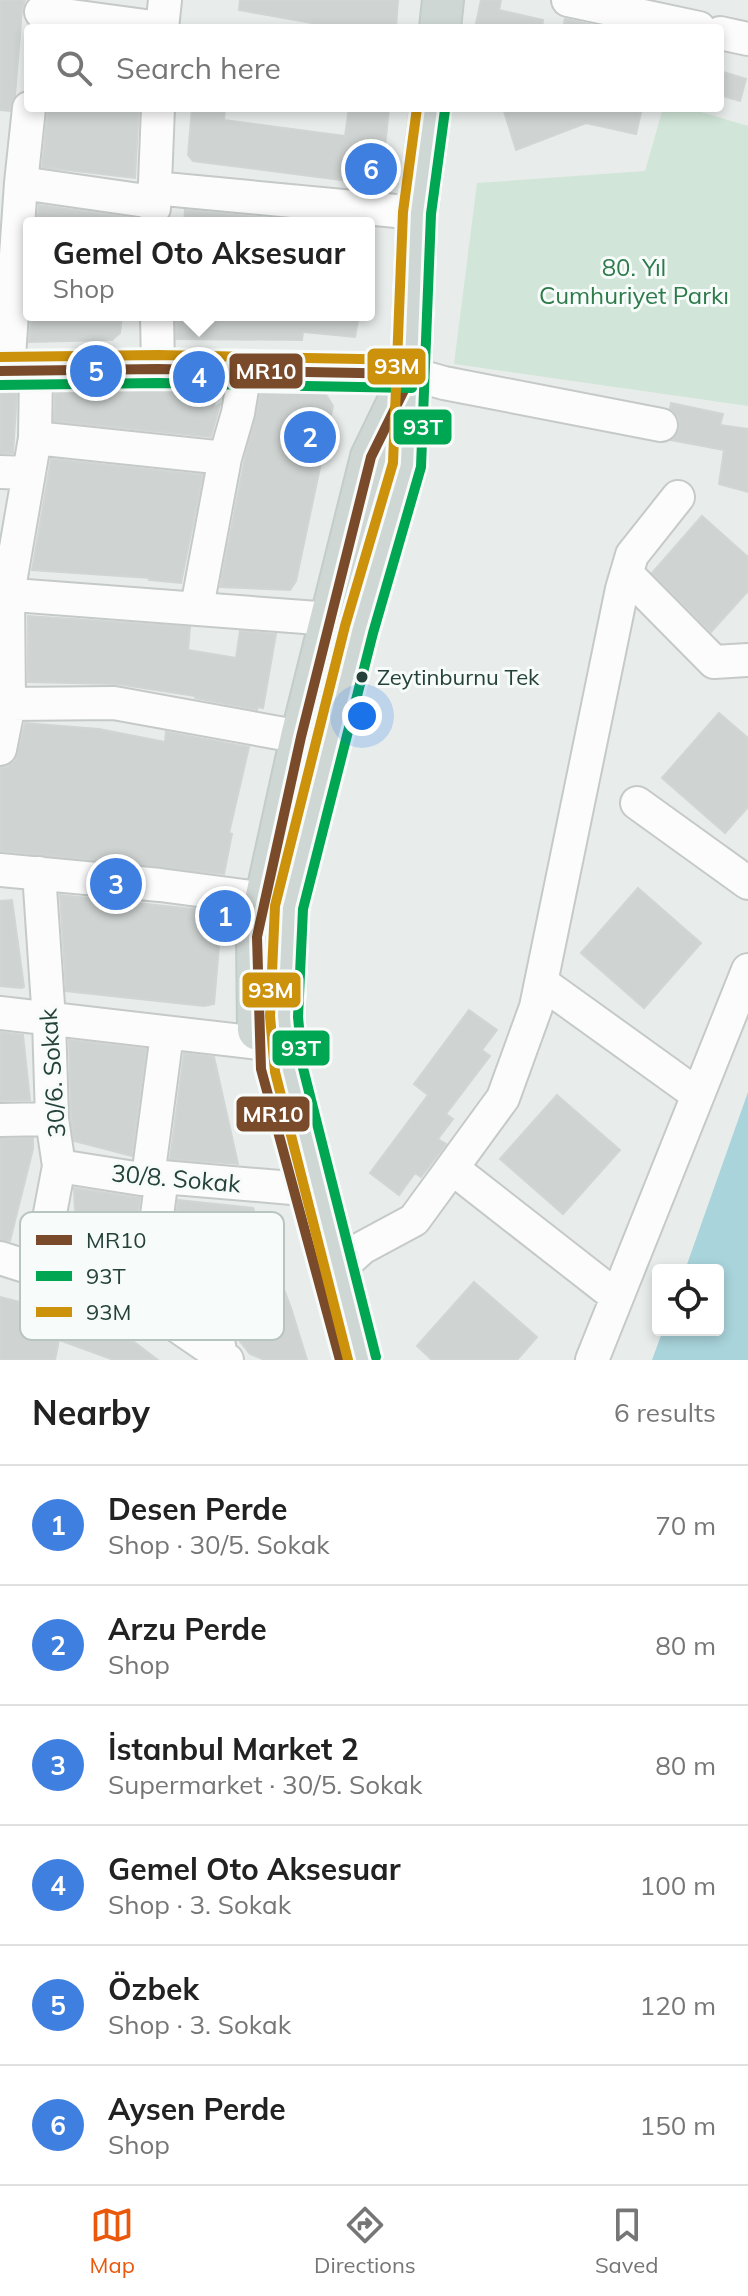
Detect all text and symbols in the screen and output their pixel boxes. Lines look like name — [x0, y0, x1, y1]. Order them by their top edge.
search box — [24, 24, 724, 112]
icon: search — [52, 46, 96, 90]
text: Search here — [116, 49, 281, 87]
pin: 6 — [345, 139, 397, 199]
popup — [23, 217, 375, 321]
text: Gemel Oto Aksesuar — [53, 234, 345, 272]
park label: 80. Yıl Cumhuriyet Parkı — [539, 252, 729, 310]
text: Shop — [53, 272, 115, 305]
pin: 5 — [70, 341, 122, 401]
pin: 4 — [173, 347, 225, 407]
line badge: 93M — [366, 347, 427, 386]
line badge: MR10 — [228, 352, 304, 390]
text: 93M — [374, 352, 420, 380]
text: MR10 — [236, 357, 296, 385]
pin: 2 — [284, 407, 336, 467]
line badge: 93T — [392, 408, 453, 446]
text: 93T — [403, 413, 443, 441]
place label: Zeytinburnu Tek — [377, 663, 540, 691]
marker: Zeytinburnu Tek — [354, 669, 370, 685]
your location — [342, 696, 382, 736]
pin: 3 — [90, 854, 142, 914]
pin: 1 — [199, 886, 251, 946]
line badge: 93M — [241, 971, 302, 1009]
text: 93M — [248, 976, 294, 1004]
street label: 30/6. Sokak — [32, 1007, 71, 1139]
line badge: 93T — [271, 1029, 331, 1067]
text: 93T — [281, 1034, 321, 1062]
line badge: MR10 — [235, 1095, 311, 1133]
text: MR10 — [243, 1100, 303, 1128]
street label: 30/8. Sokak — [110, 1157, 242, 1199]
legend — [20, 1212, 284, 1340]
text: MR10 — [86, 1226, 147, 1254]
text: 93T — [86, 1262, 126, 1290]
map controls — [652, 1264, 724, 1336]
button: locate — [652, 1264, 724, 1336]
text: 93M — [86, 1298, 131, 1326]
text: Nearby — [32, 1391, 150, 1434]
text: 6 results — [614, 1396, 716, 1429]
text: Desen Perde — [108, 1490, 287, 1528]
text: 1 — [50, 1509, 66, 1542]
text: 70 m — [655, 1509, 716, 1542]
text: Shop · 30/5. Sokak — [108, 1528, 330, 1561]
text: Arzu Perde — [108, 1610, 267, 1648]
text: 2 — [50, 1629, 66, 1662]
text: 80 m — [655, 1629, 716, 1662]
text: Shop — [108, 1648, 170, 1681]
text: İstanbul Market 2 — [108, 1730, 359, 1768]
text: 3 — [50, 1749, 66, 1782]
text: 80 m — [655, 1749, 716, 1782]
text: Supermarket · 30/5. Sokak — [108, 1768, 422, 1801]
text: Gemel Oto Aksesuar — [108, 1850, 401, 1888]
text: 4 — [50, 1869, 66, 1902]
text: 100 m — [640, 1869, 716, 1902]
text: Shop · 3. Sokak — [108, 1888, 291, 1921]
text: Özbek — [108, 1970, 199, 2008]
text: 5 — [50, 1989, 66, 2022]
text: 120 m — [640, 1989, 716, 2022]
text: Shop · 3. Sokak — [108, 2008, 291, 2041]
text: Aysen Perde — [108, 2090, 286, 2128]
text: 6 — [50, 2109, 66, 2142]
text: 150 m — [640, 2109, 716, 2142]
text: Shop — [108, 2128, 170, 2161]
tab: Map — [90, 2203, 135, 2279]
tab: Directions — [314, 2203, 416, 2279]
tab: Saved — [595, 2203, 658, 2279]

